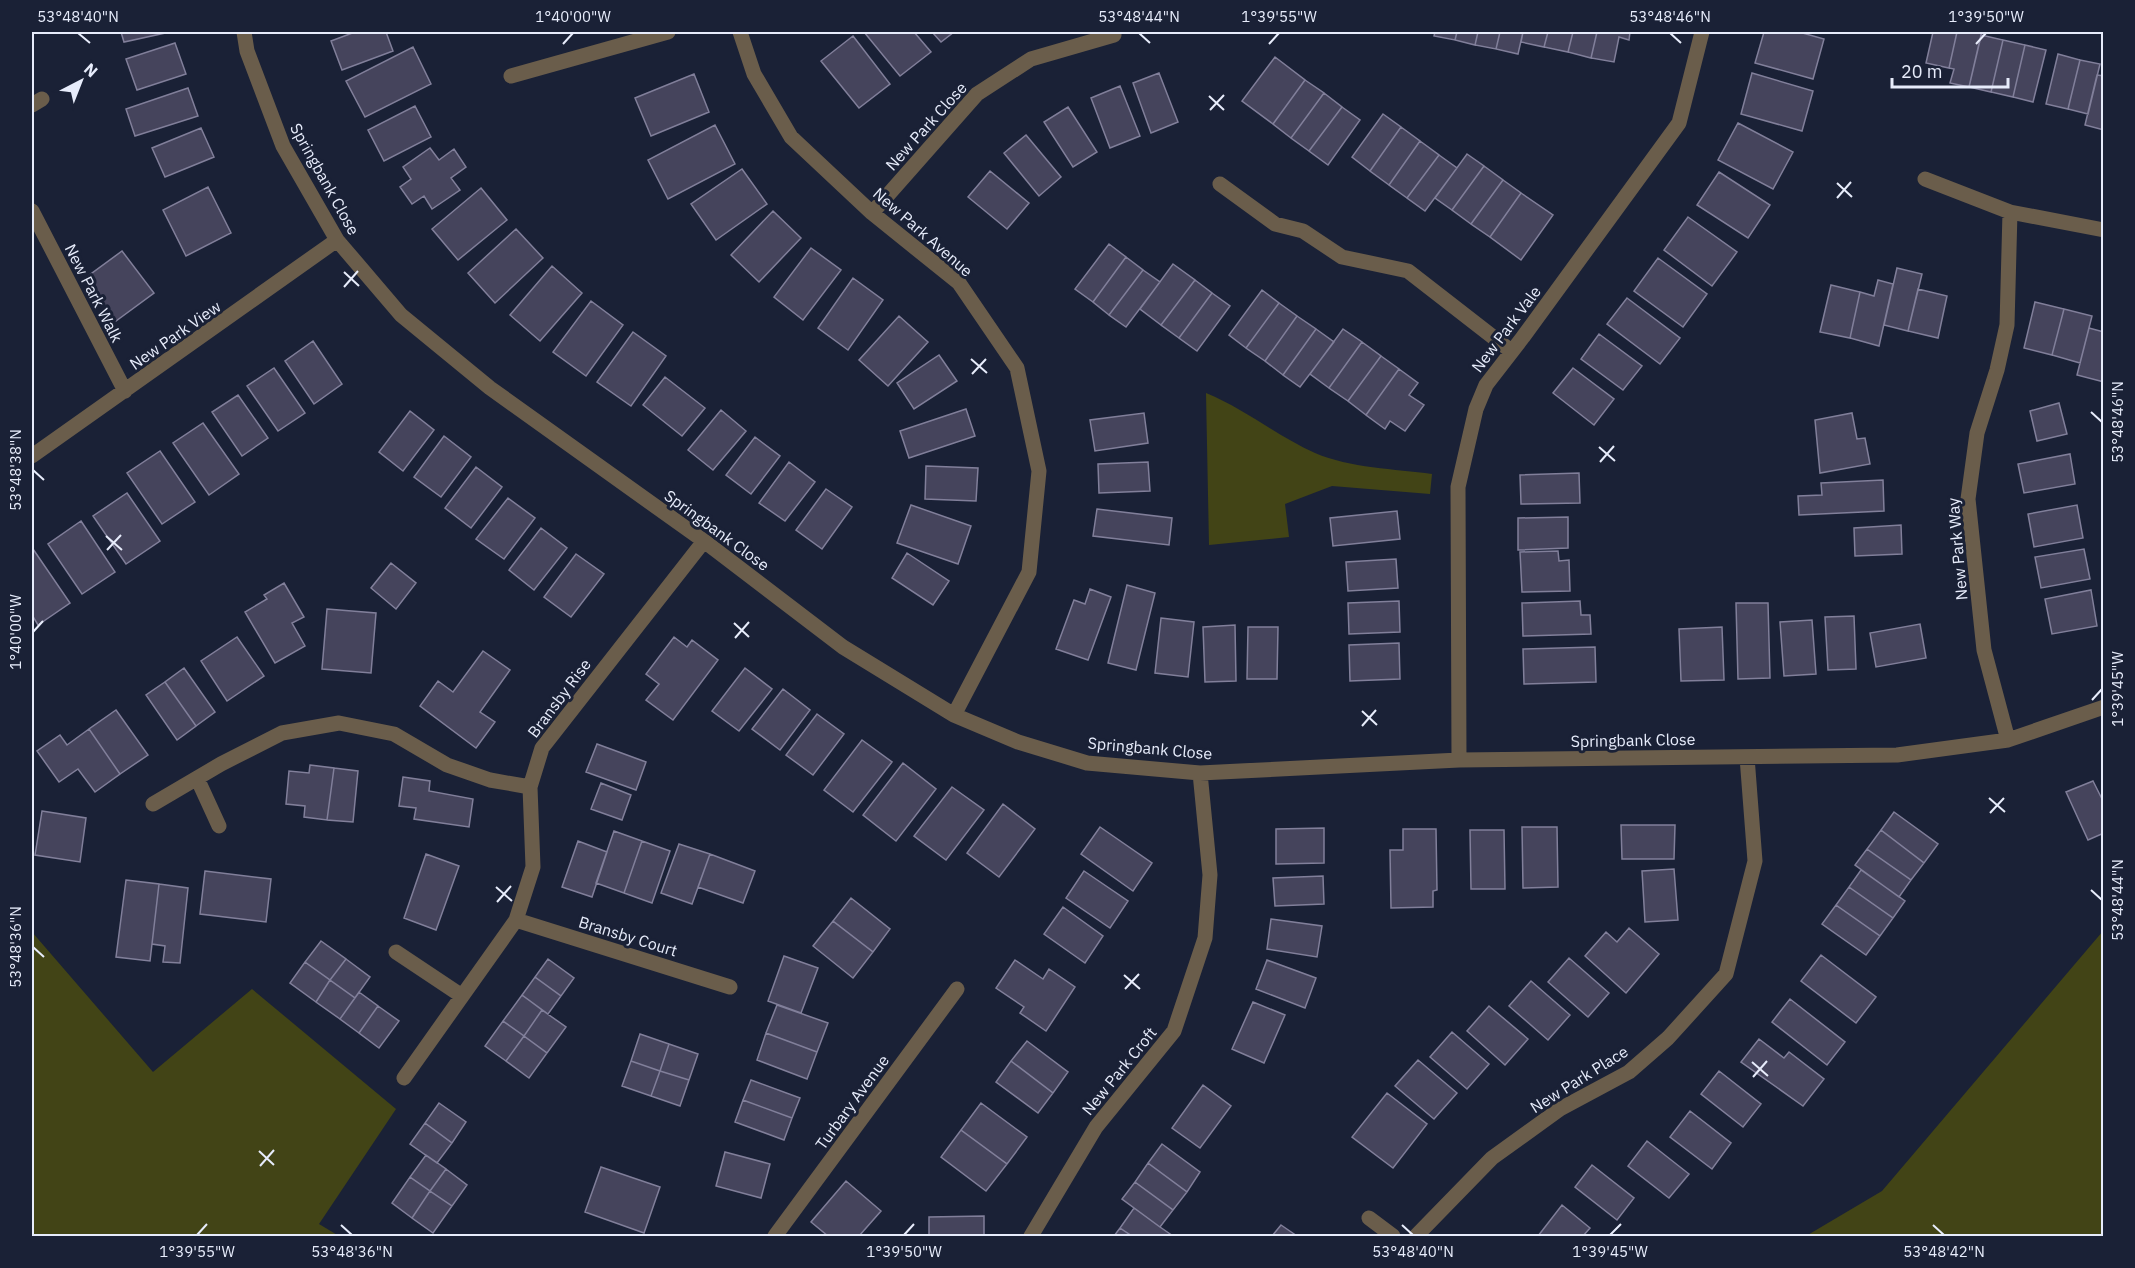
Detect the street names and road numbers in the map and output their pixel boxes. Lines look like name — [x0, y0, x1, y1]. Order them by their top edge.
street label: New Park Close — [881, 78, 971, 174]
street label: Springbank Close — [286, 120, 364, 239]
street label: New Park Avenue — [869, 183, 977, 281]
street label: New Park Walk — [61, 240, 128, 346]
street label: New Park Vale — [1467, 282, 1545, 376]
street label: New Park View — [125, 296, 225, 374]
street label: Springbank Close — [661, 485, 774, 575]
street label: New Park Way — [1943, 497, 1971, 601]
street label: Bransby Rise — [523, 654, 595, 741]
street label: Springbank Close — [1570, 729, 1696, 751]
street label: Springbank Close — [1087, 733, 1213, 763]
street label: Bransby Court — [576, 911, 680, 961]
street label: New Park Croft — [1077, 1023, 1161, 1119]
street label: New Park Place — [1526, 1041, 1632, 1117]
street label: Turbary Avenue — [811, 1051, 893, 1153]

